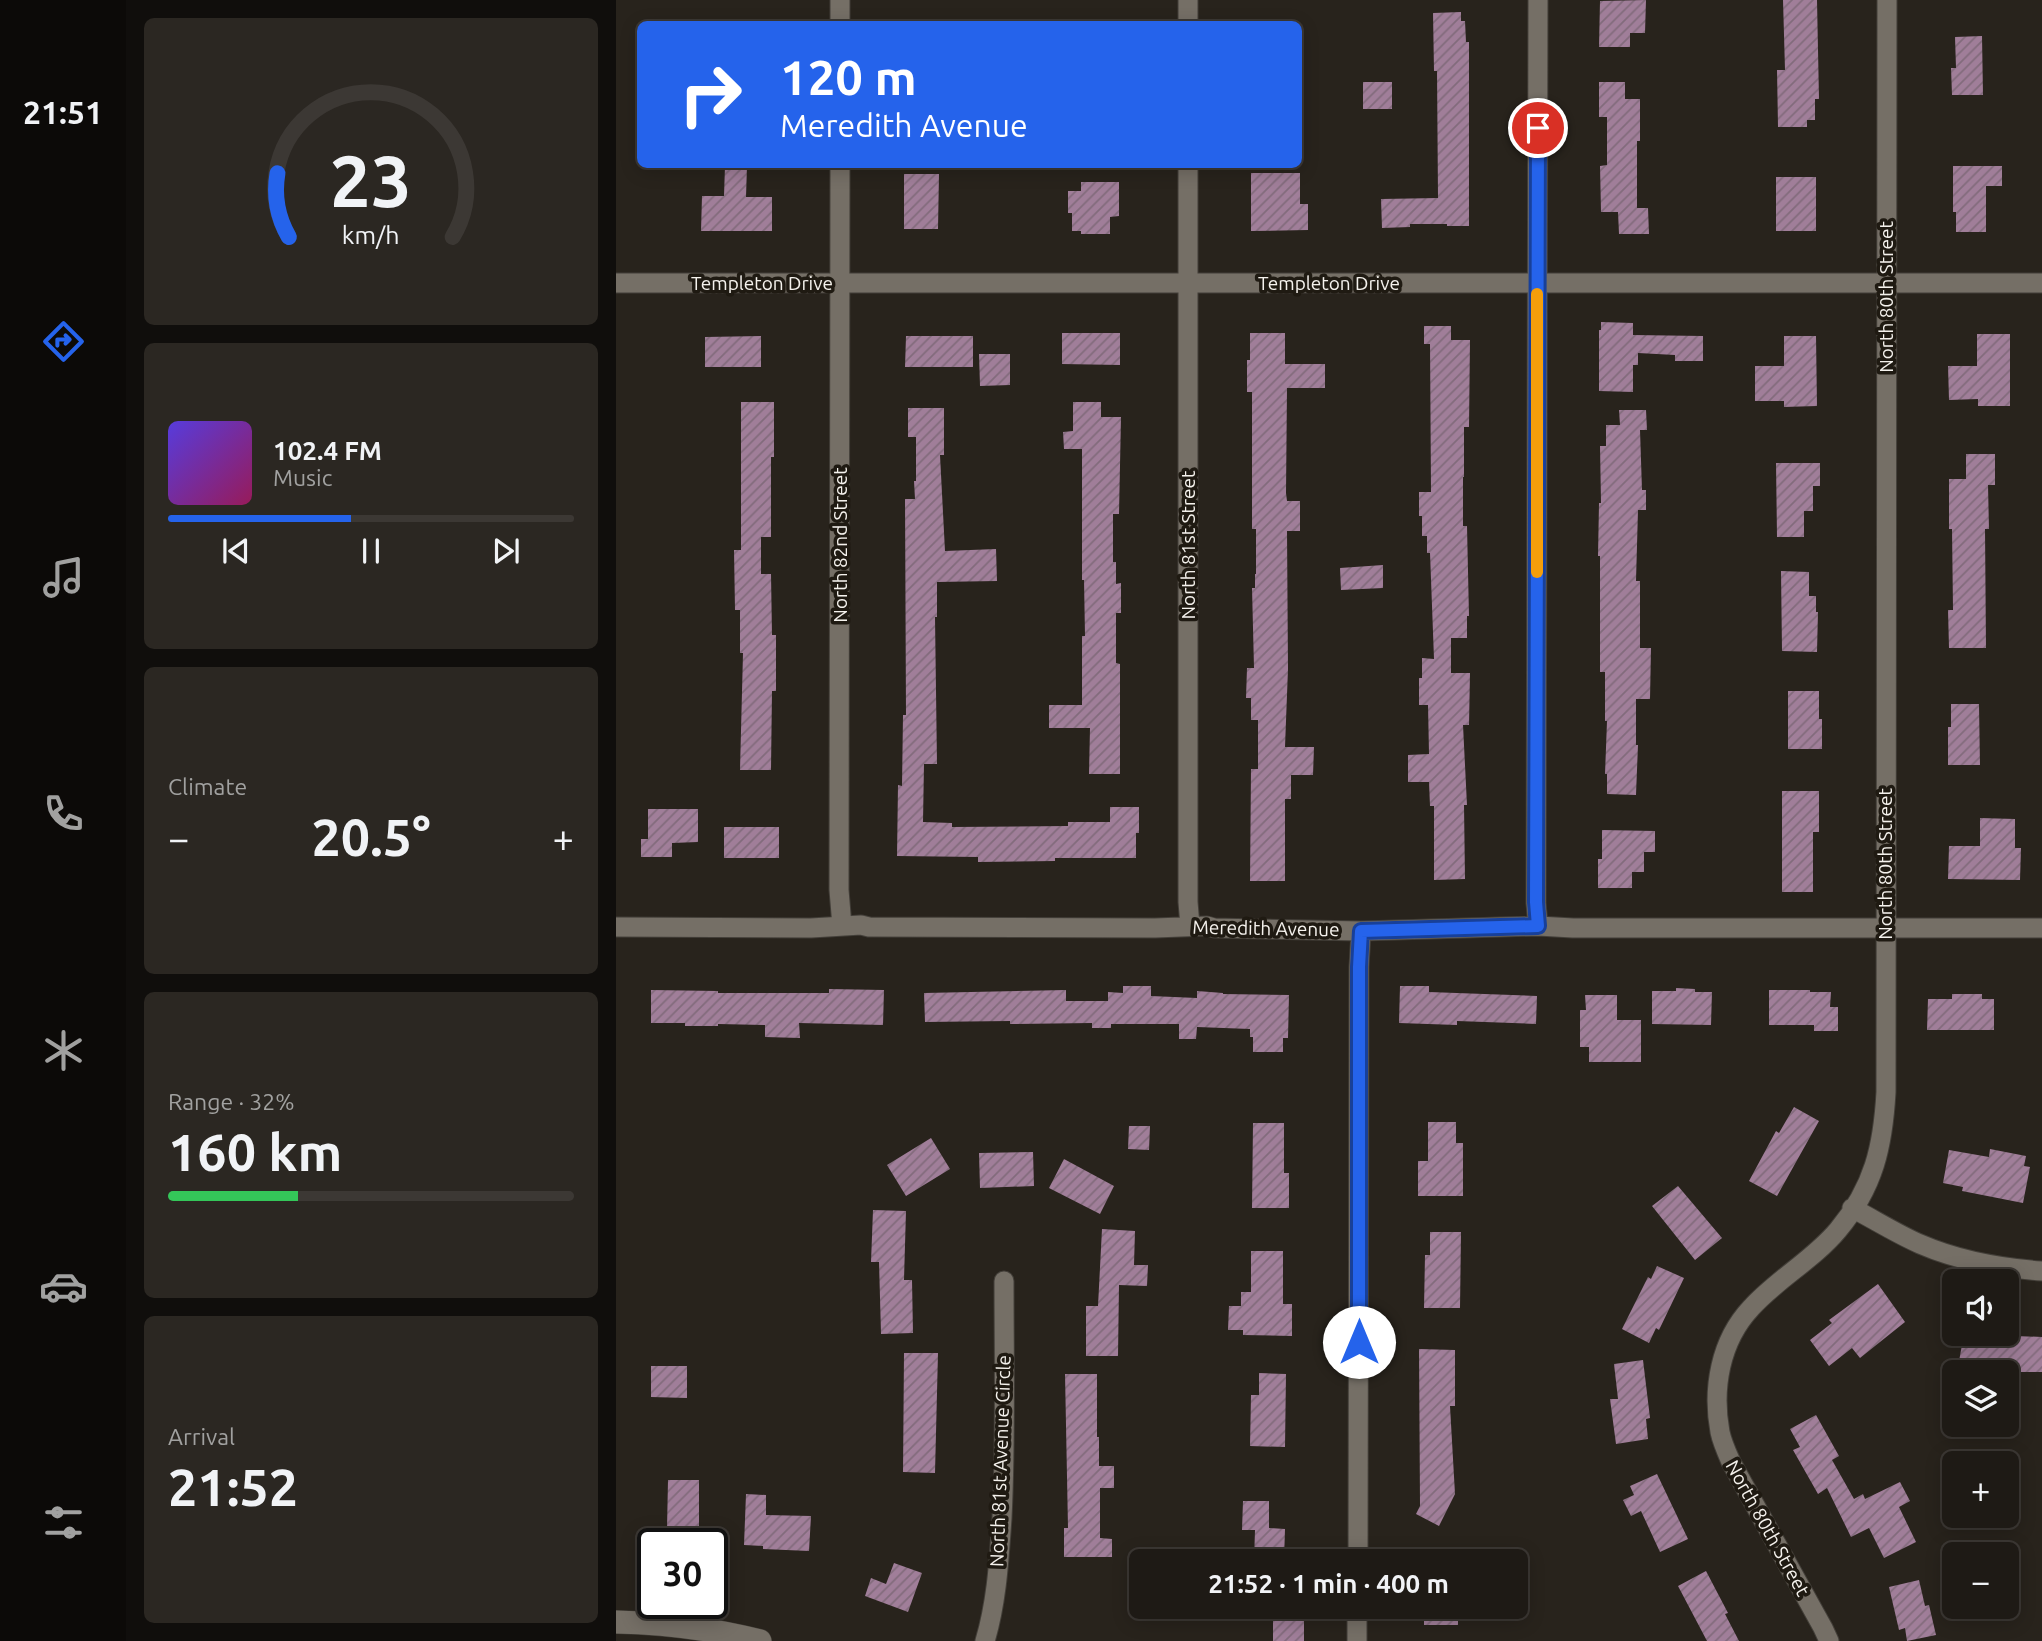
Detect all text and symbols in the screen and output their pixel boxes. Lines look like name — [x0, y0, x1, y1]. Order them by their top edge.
icon: right — [665, 49, 756, 140]
text: 120 m — [780, 49, 917, 104]
text: 21:51 — [23, 94, 103, 130]
pin — [1508, 98, 1568, 158]
text: Meredith Avenue — [780, 107, 1028, 143]
icon: arrive — [1519, 109, 1557, 147]
text: 23 — [330, 140, 412, 222]
text: km/h — [342, 221, 400, 249]
street label: North 80th Street — [1875, 221, 1897, 373]
street label: Templeton Drive — [691, 272, 833, 294]
street label: Templeton Drive — [1258, 272, 1400, 294]
icon: directions — [39, 317, 88, 366]
text: 102.4 FM — [273, 436, 382, 465]
text: Music — [273, 465, 332, 490]
street label: North 82nd Street — [829, 467, 851, 623]
street label: North 81st Street — [1177, 470, 1199, 620]
icon: previous — [217, 532, 255, 570]
icon: pause — [352, 532, 390, 570]
icon: next — [487, 532, 525, 570]
icon: music — [39, 553, 88, 602]
text: Climate — [168, 774, 247, 799]
street label: North 80th Street — [1874, 788, 1896, 940]
icon: phone — [39, 789, 88, 838]
text: 20.5° — [311, 808, 431, 866]
text: − — [168, 817, 189, 859]
text: + — [553, 817, 574, 859]
street label: Meredith Avenue — [1192, 916, 1340, 940]
icon: climate — [39, 1026, 88, 1075]
text: Range · 32% — [168, 1089, 295, 1114]
text: 160 km — [168, 1123, 342, 1181]
icon: car — [39, 1262, 88, 1311]
map controls — [1942, 1269, 2019, 1619]
button: sound — [1942, 1269, 2019, 1346]
position arrow — [1322, 1305, 1396, 1379]
street label: North 81st Avenue Circle — [985, 1355, 1015, 1567]
button: layers — [1942, 1360, 2019, 1437]
text: Arrival — [168, 1424, 235, 1449]
button: + — [1942, 1451, 2019, 1528]
street label: North 80th Street — [1722, 1456, 1815, 1600]
text: 21:52 — [168, 1458, 298, 1516]
icon: filters — [39, 1498, 88, 1547]
speed limit sign: 30 — [637, 1528, 728, 1619]
button: − — [1942, 1542, 2019, 1619]
text: 21:52 · 1 min · 400 m — [1208, 1569, 1449, 1598]

